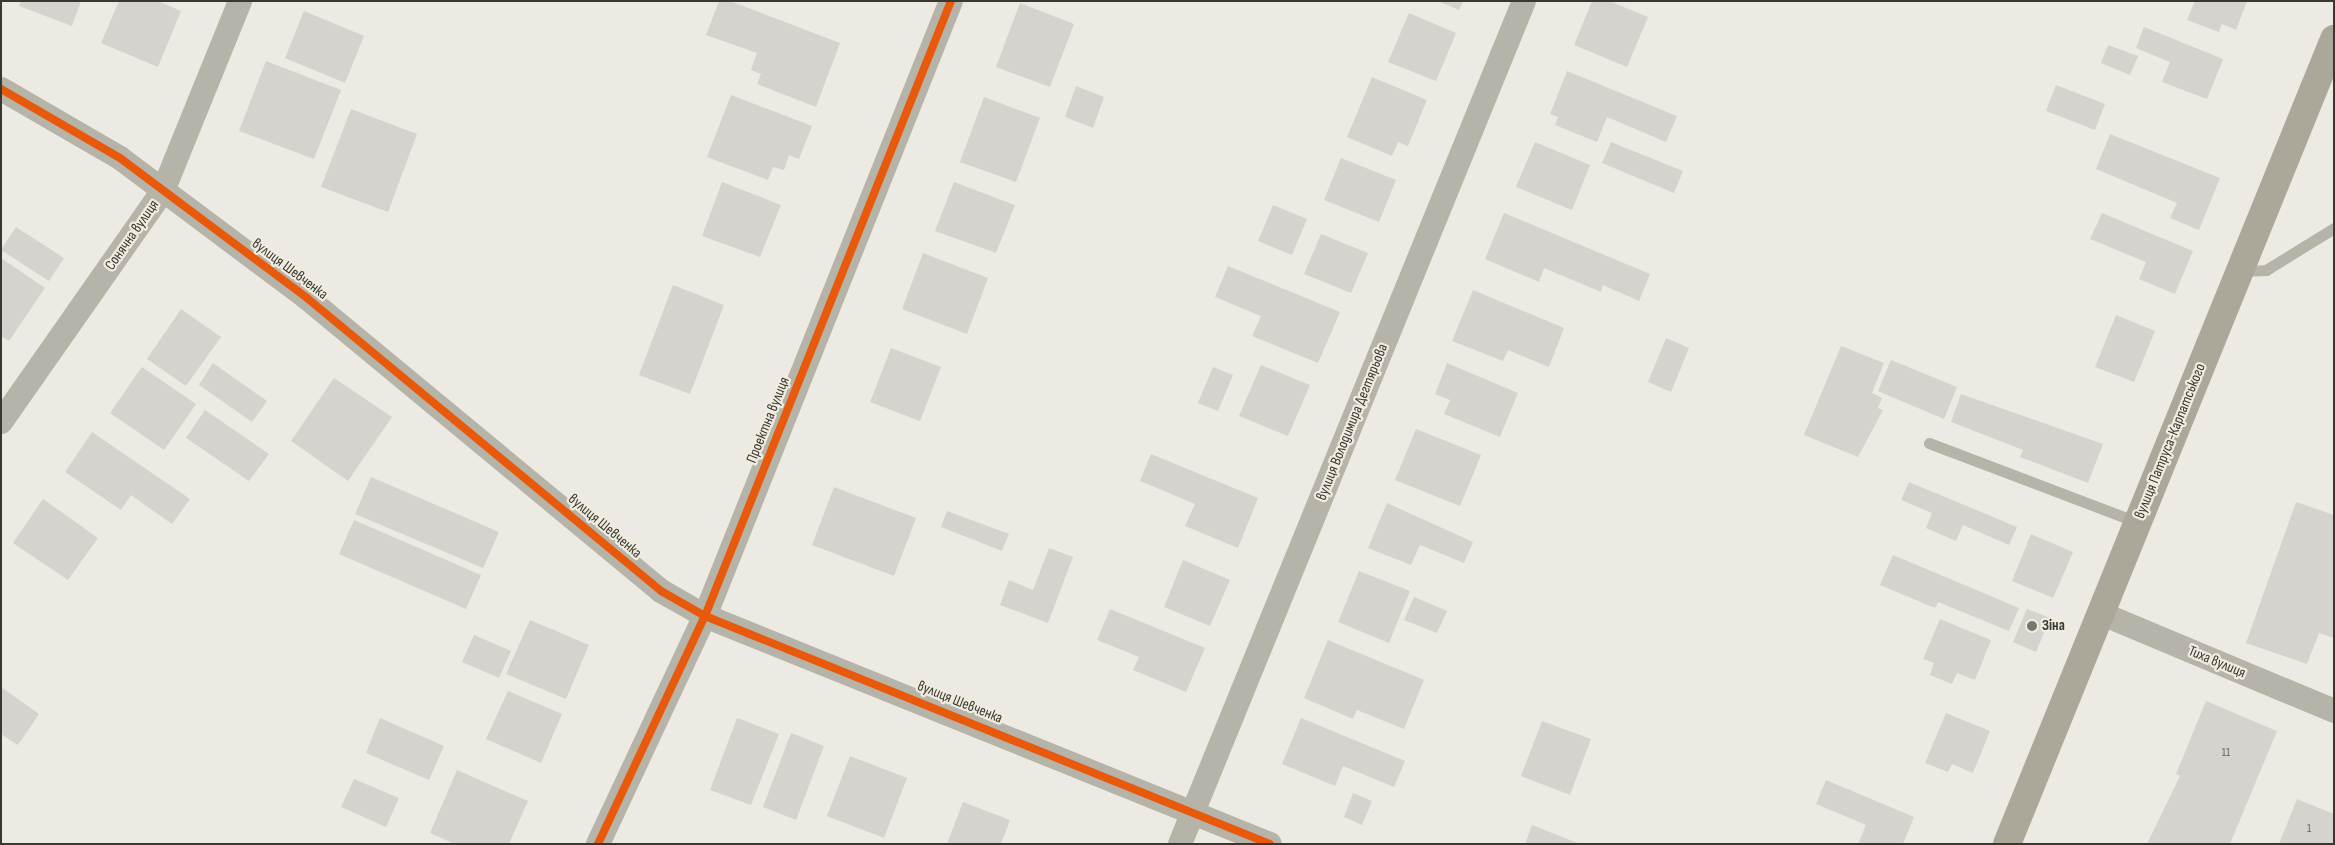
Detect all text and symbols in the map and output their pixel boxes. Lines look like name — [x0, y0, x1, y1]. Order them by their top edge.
street label: Сонячна вулиця — [101, 196, 163, 274]
street label: вулиця Шевченка — [249, 235, 331, 303]
street label: вулиця Володимира Дегтярьова — [1312, 341, 1392, 503]
street label: вулиця Патруса-Карпатського — [2131, 361, 2209, 521]
street label: Проектна вулиця — [743, 374, 793, 466]
street label: вулиця Шевченка — [565, 490, 645, 562]
place label: Зіна — [2042, 617, 2065, 635]
marker: Зіна — [2026, 620, 2038, 632]
street label: Тиха вулиця — [2186, 642, 2248, 682]
street label: вулиця Шевченка — [915, 677, 1005, 727]
house number: 11 — [2222, 746, 2230, 760]
house number: 1 — [2307, 822, 2311, 836]

